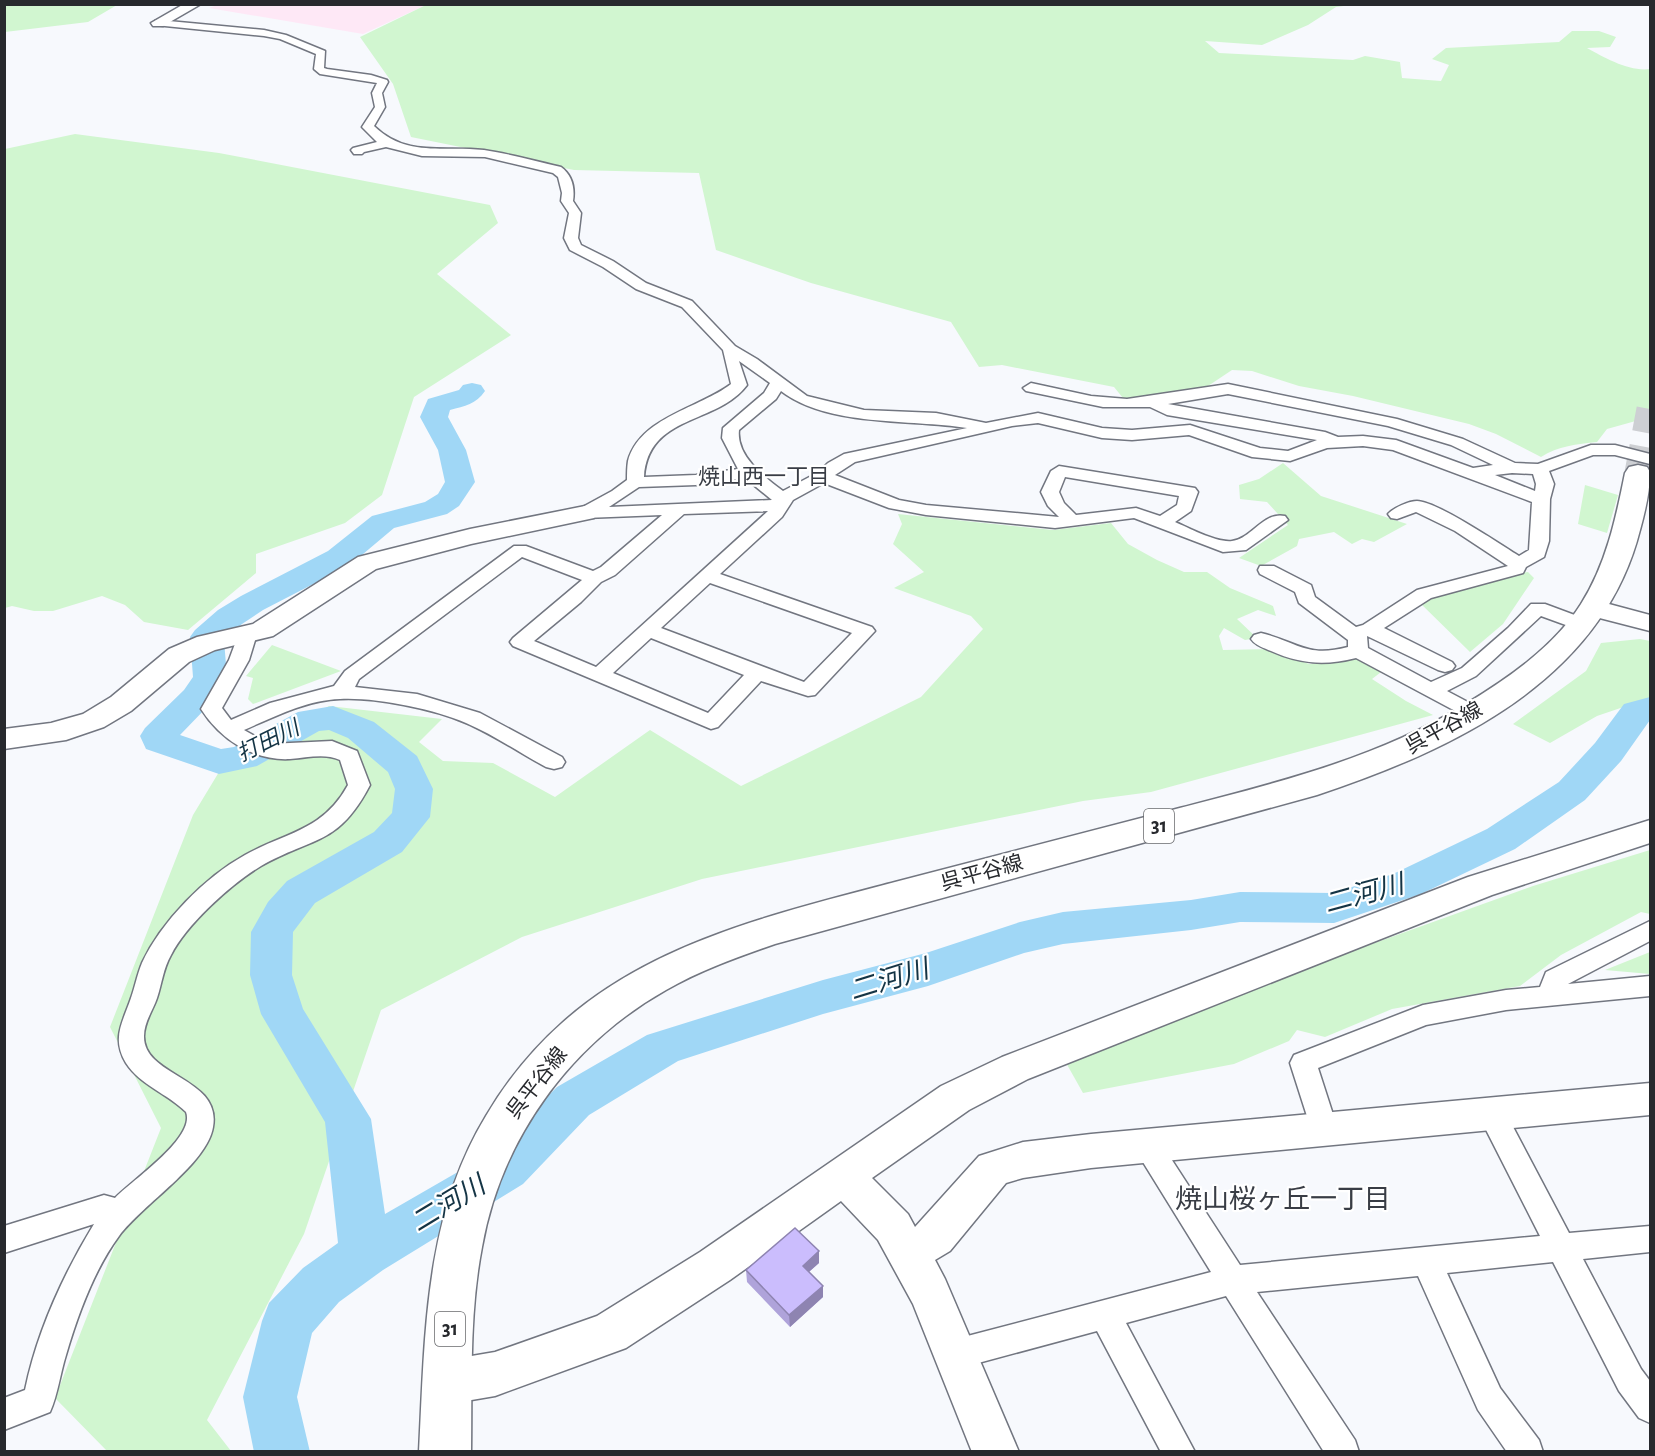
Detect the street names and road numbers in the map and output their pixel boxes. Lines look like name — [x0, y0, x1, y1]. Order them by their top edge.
street label: 呉平谷線 — [1402, 698, 1486, 758]
road number: 31 — [1144, 809, 1174, 843]
street label: 呉平谷線 — [938, 851, 1025, 894]
street label: 呉平谷線 — [502, 1043, 571, 1123]
road number: 31 — [435, 1312, 465, 1346]

